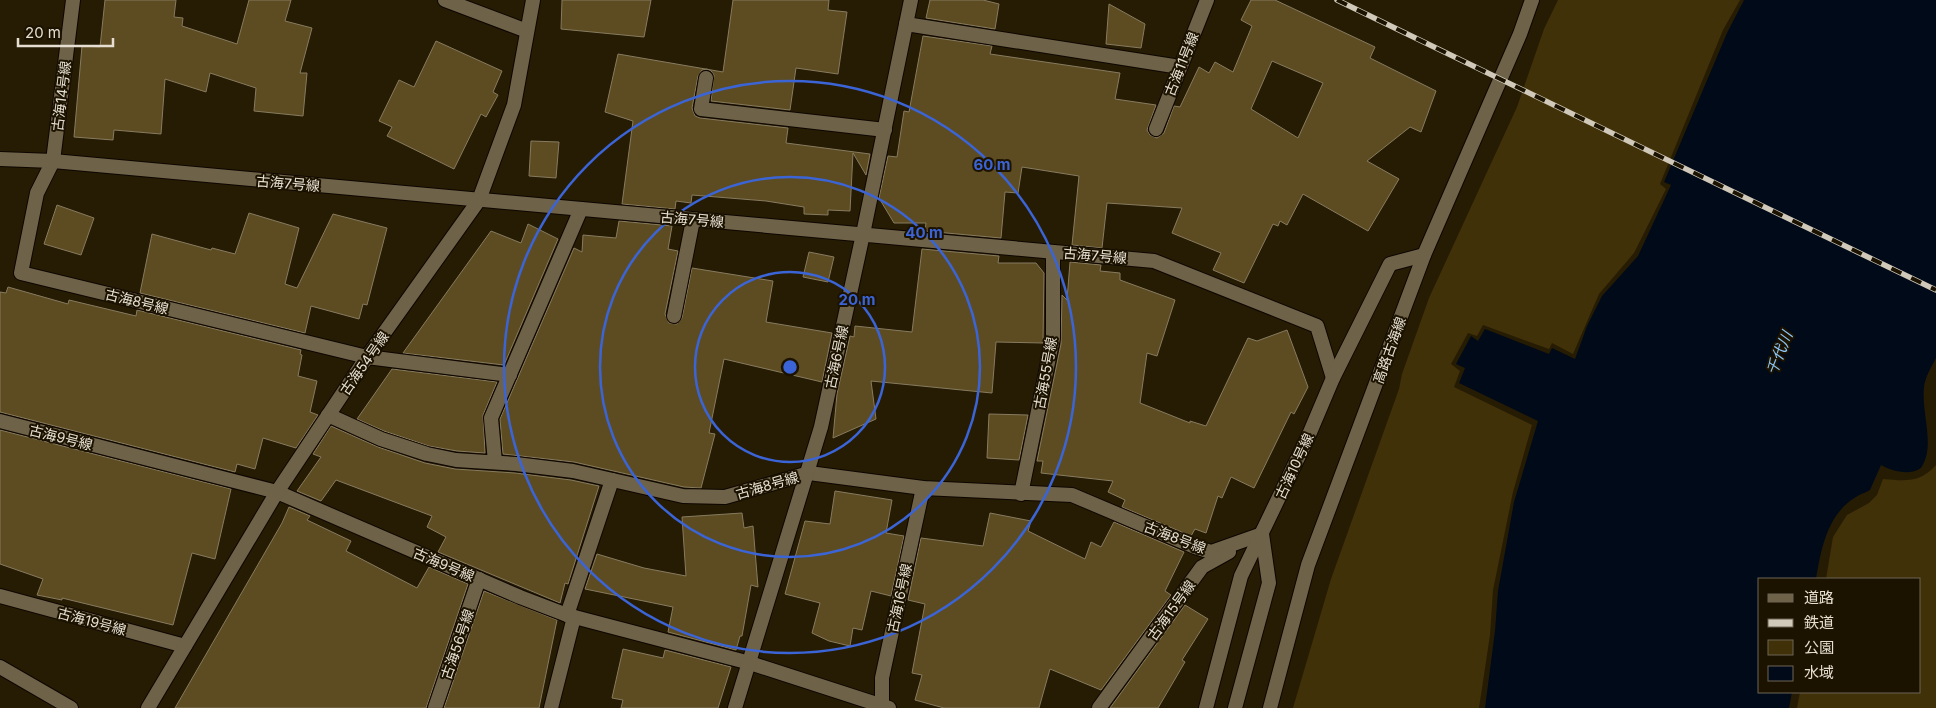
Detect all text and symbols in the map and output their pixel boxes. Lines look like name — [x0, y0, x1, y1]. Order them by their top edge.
scale bar — [18, 15, 112, 47]
text: 20 m — [25, 23, 61, 42]
street label: 古海11号線 — [1160, 30, 1202, 98]
street label: 古海14号線 — [48, 60, 74, 132]
text: 60 m — [973, 155, 1011, 174]
street label: 古海7号線 — [255, 172, 321, 194]
street label: 古海7号線 — [659, 208, 725, 230]
text: 40 m — [905, 223, 943, 242]
street label: 古海7号線 — [1062, 244, 1128, 266]
street label: 古海8号線 — [104, 285, 170, 317]
text: 20 m — [839, 290, 875, 309]
street label: 高路古海線 — [1369, 314, 1409, 386]
street label: 古海6号線 — [821, 324, 851, 390]
water label: 千代川 — [1762, 327, 1797, 377]
street label: 古海54号線 — [336, 328, 392, 398]
street label: 古海55号線 — [1030, 336, 1060, 410]
centre of rings — [781, 358, 799, 376]
street label: 古海9号線 — [28, 421, 94, 453]
street label: 古海10号線 — [1271, 430, 1317, 502]
street label: 古海8号線 — [734, 468, 800, 502]
street label: 古海8号線 — [1142, 517, 1208, 557]
street label: 古海9号線 — [411, 544, 477, 584]
street label: 古海16号線 — [883, 562, 915, 634]
street label: 古海15号線 — [1143, 577, 1199, 643]
legend — [1758, 578, 1921, 693]
text: 道路 — [1804, 588, 1834, 607]
street label: 古海19号線 — [56, 604, 128, 638]
street label: 古海56号線 — [437, 607, 477, 681]
text: 鉄道 — [1804, 613, 1834, 632]
text: 公園 — [1804, 638, 1834, 657]
text: 水域 — [1804, 663, 1834, 682]

